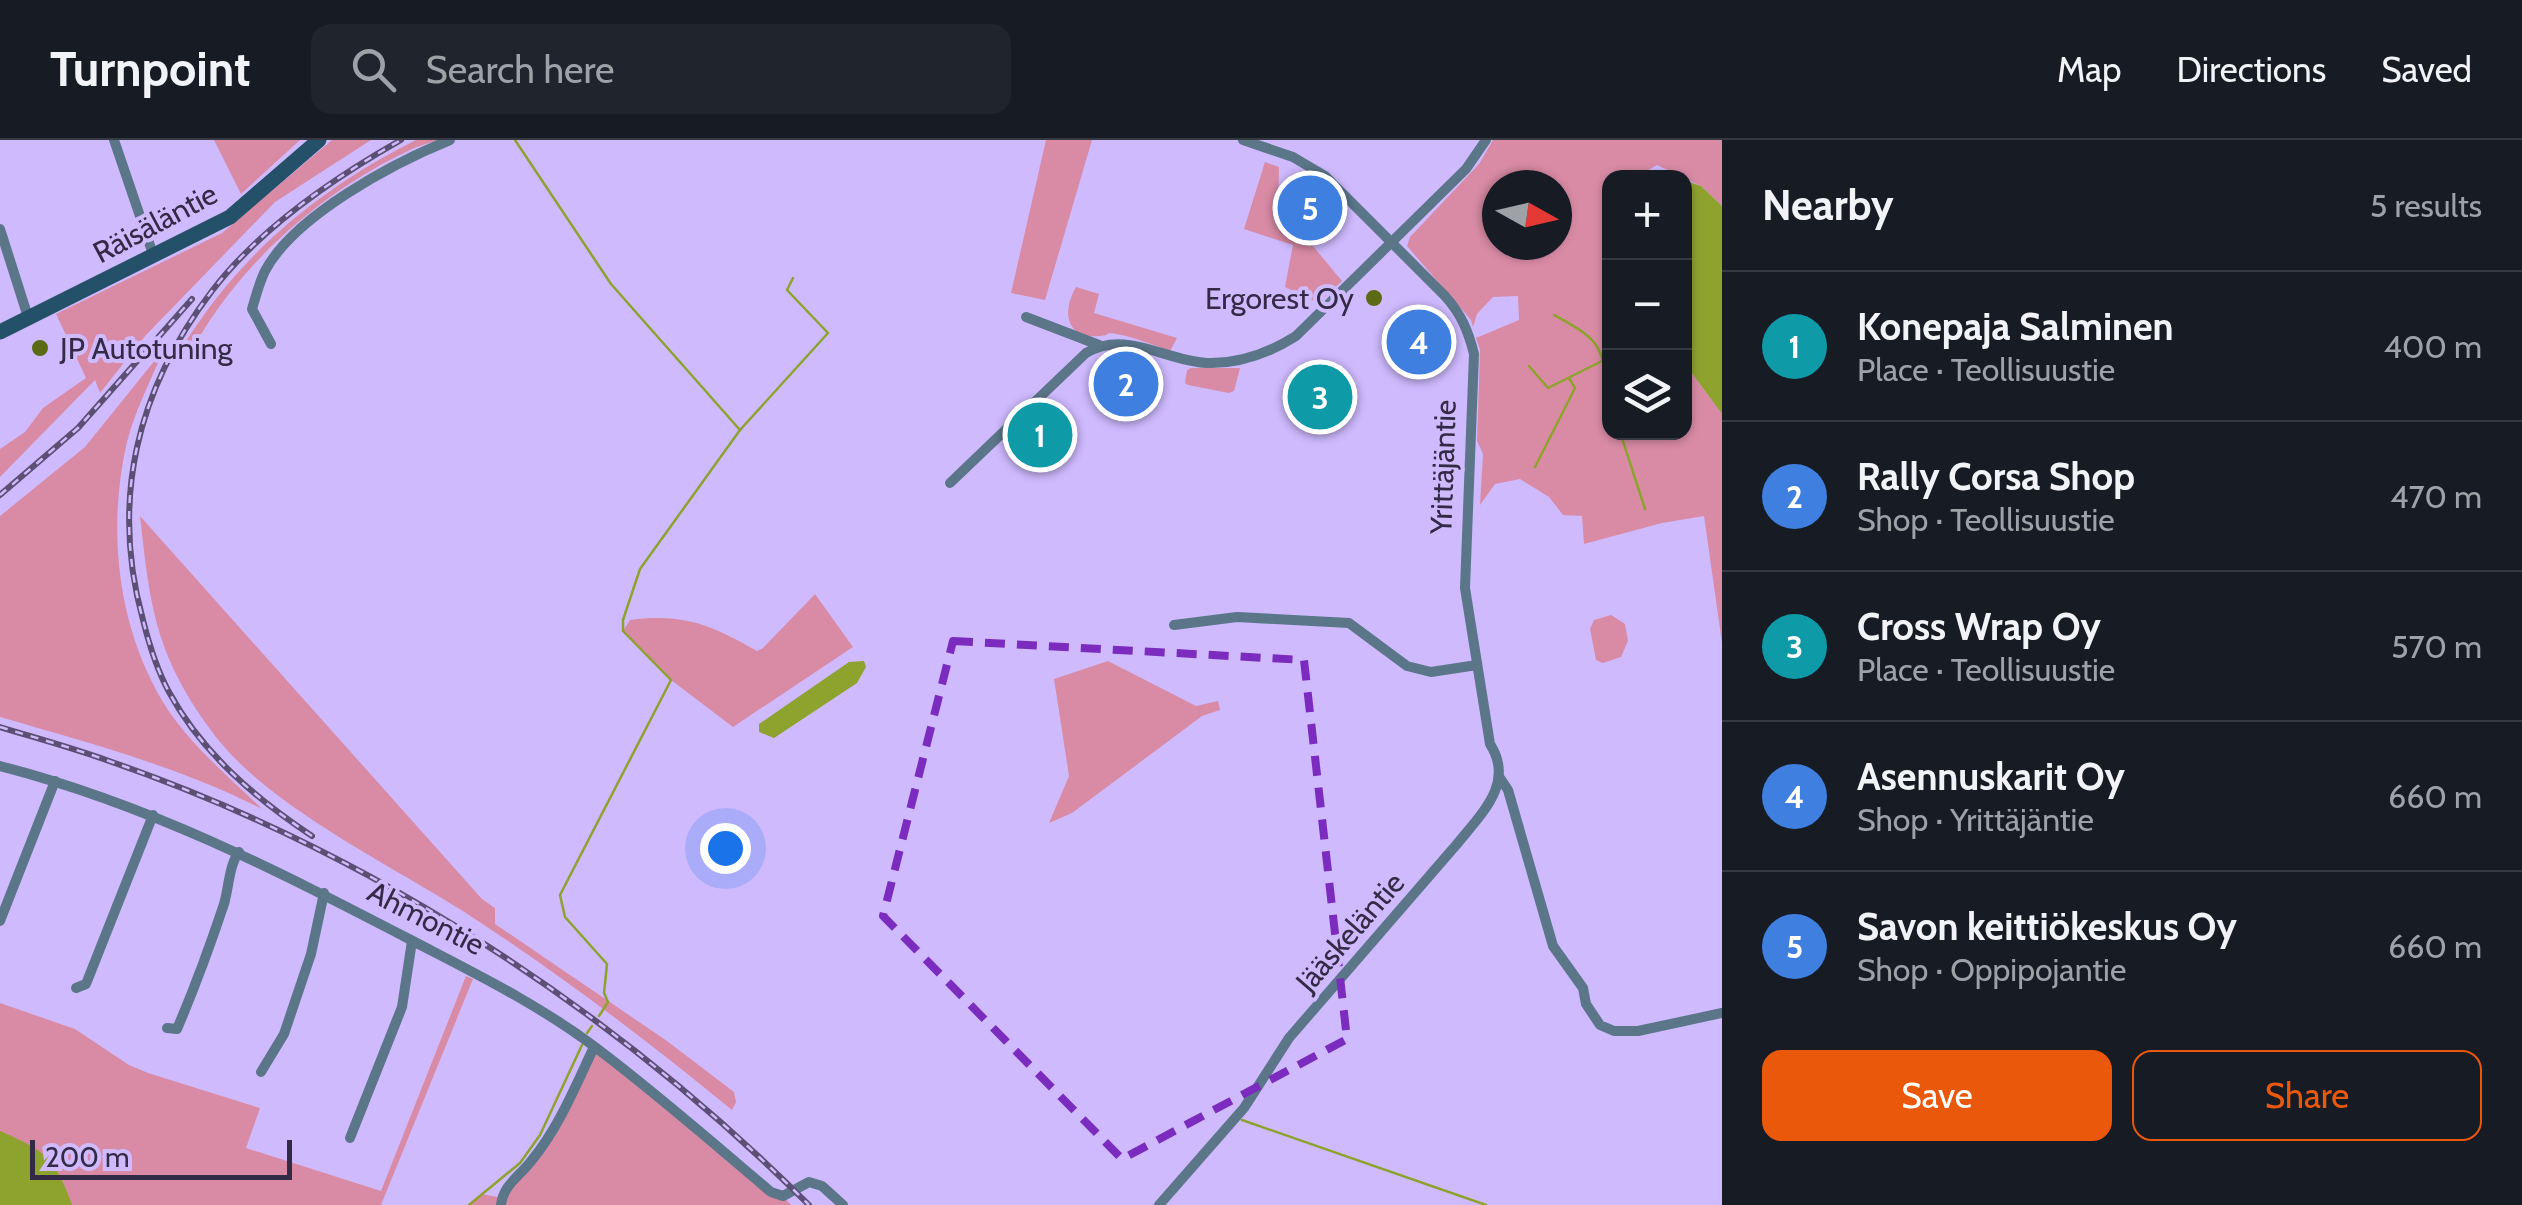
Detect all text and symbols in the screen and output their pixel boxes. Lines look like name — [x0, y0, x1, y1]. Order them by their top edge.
search box — [311, 24, 1011, 114]
text: Turnpoint — [50, 40, 251, 98]
icon: search — [346, 42, 401, 97]
text: Search here — [426, 46, 614, 93]
text: Map — [2057, 48, 2122, 91]
text: Directions — [2177, 48, 2326, 91]
text: Saved — [2381, 48, 2472, 91]
pin: 5 — [1278, 170, 1342, 246]
north arrow — [1482, 170, 1572, 260]
map controls — [1602, 170, 1692, 440]
button: + — [1602, 170, 1692, 260]
street label: Räisäläntie — [87, 175, 223, 271]
text: Nearby — [1762, 179, 1894, 231]
text: 5 results — [2370, 186, 2482, 225]
button: − — [1602, 260, 1692, 350]
place label: Ergorest Oy — [1205, 280, 1354, 317]
marker: Ergorest Oy — [1363, 287, 1385, 309]
text: Konepaja Salminen — [1857, 303, 2174, 350]
pin: 4 — [1386, 304, 1452, 380]
text: 1 — [1789, 327, 1800, 366]
text: 400 m — [2384, 327, 2482, 366]
place label: JP Autotuning — [59, 330, 233, 367]
marker: JP Autotuning — [29, 337, 51, 359]
pin: 2 — [1094, 346, 1158, 422]
button: layers — [1602, 350, 1692, 440]
text: Place · Teollisuustie — [1857, 350, 2115, 389]
pin: 3 — [1288, 360, 1352, 434]
pin: 1 — [1008, 398, 1072, 472]
street label: Yrittäjäntie — [1422, 399, 1464, 536]
text: Rally Corsa Shop — [1857, 453, 2135, 500]
text: 2 — [1786, 477, 1803, 516]
text: 470 m — [2390, 477, 2482, 516]
text: Shop · Teollisuustie — [1857, 500, 2115, 539]
text: Cross Wrap Oy — [1857, 603, 2101, 650]
text: 3 — [1786, 627, 1803, 666]
text: 570 m — [2391, 627, 2482, 666]
text: Place · Teollisuustie — [1857, 650, 2115, 689]
text: Asennuskarit Oy — [1857, 753, 2125, 800]
text: 4 — [1785, 777, 1804, 816]
text: 660 m — [2388, 777, 2482, 816]
text: Shop · Yrittäjäntie — [1857, 800, 2094, 839]
your location — [700, 823, 751, 874]
street label: Jääskeläntie — [1287, 865, 1412, 1000]
street label: Ahmontie — [362, 873, 490, 963]
text: Savon keittiökeskus Oy — [1857, 903, 2237, 950]
text: 5 — [1786, 927, 1803, 966]
text: 660 m — [2388, 927, 2482, 966]
text: Shop · Oppipojantie — [1857, 950, 2126, 989]
button: Save — [1762, 1050, 2112, 1141]
button: Share — [2132, 1050, 2482, 1141]
scale bar — [30, 1135, 292, 1180]
text: 200 m — [45, 1140, 130, 1174]

